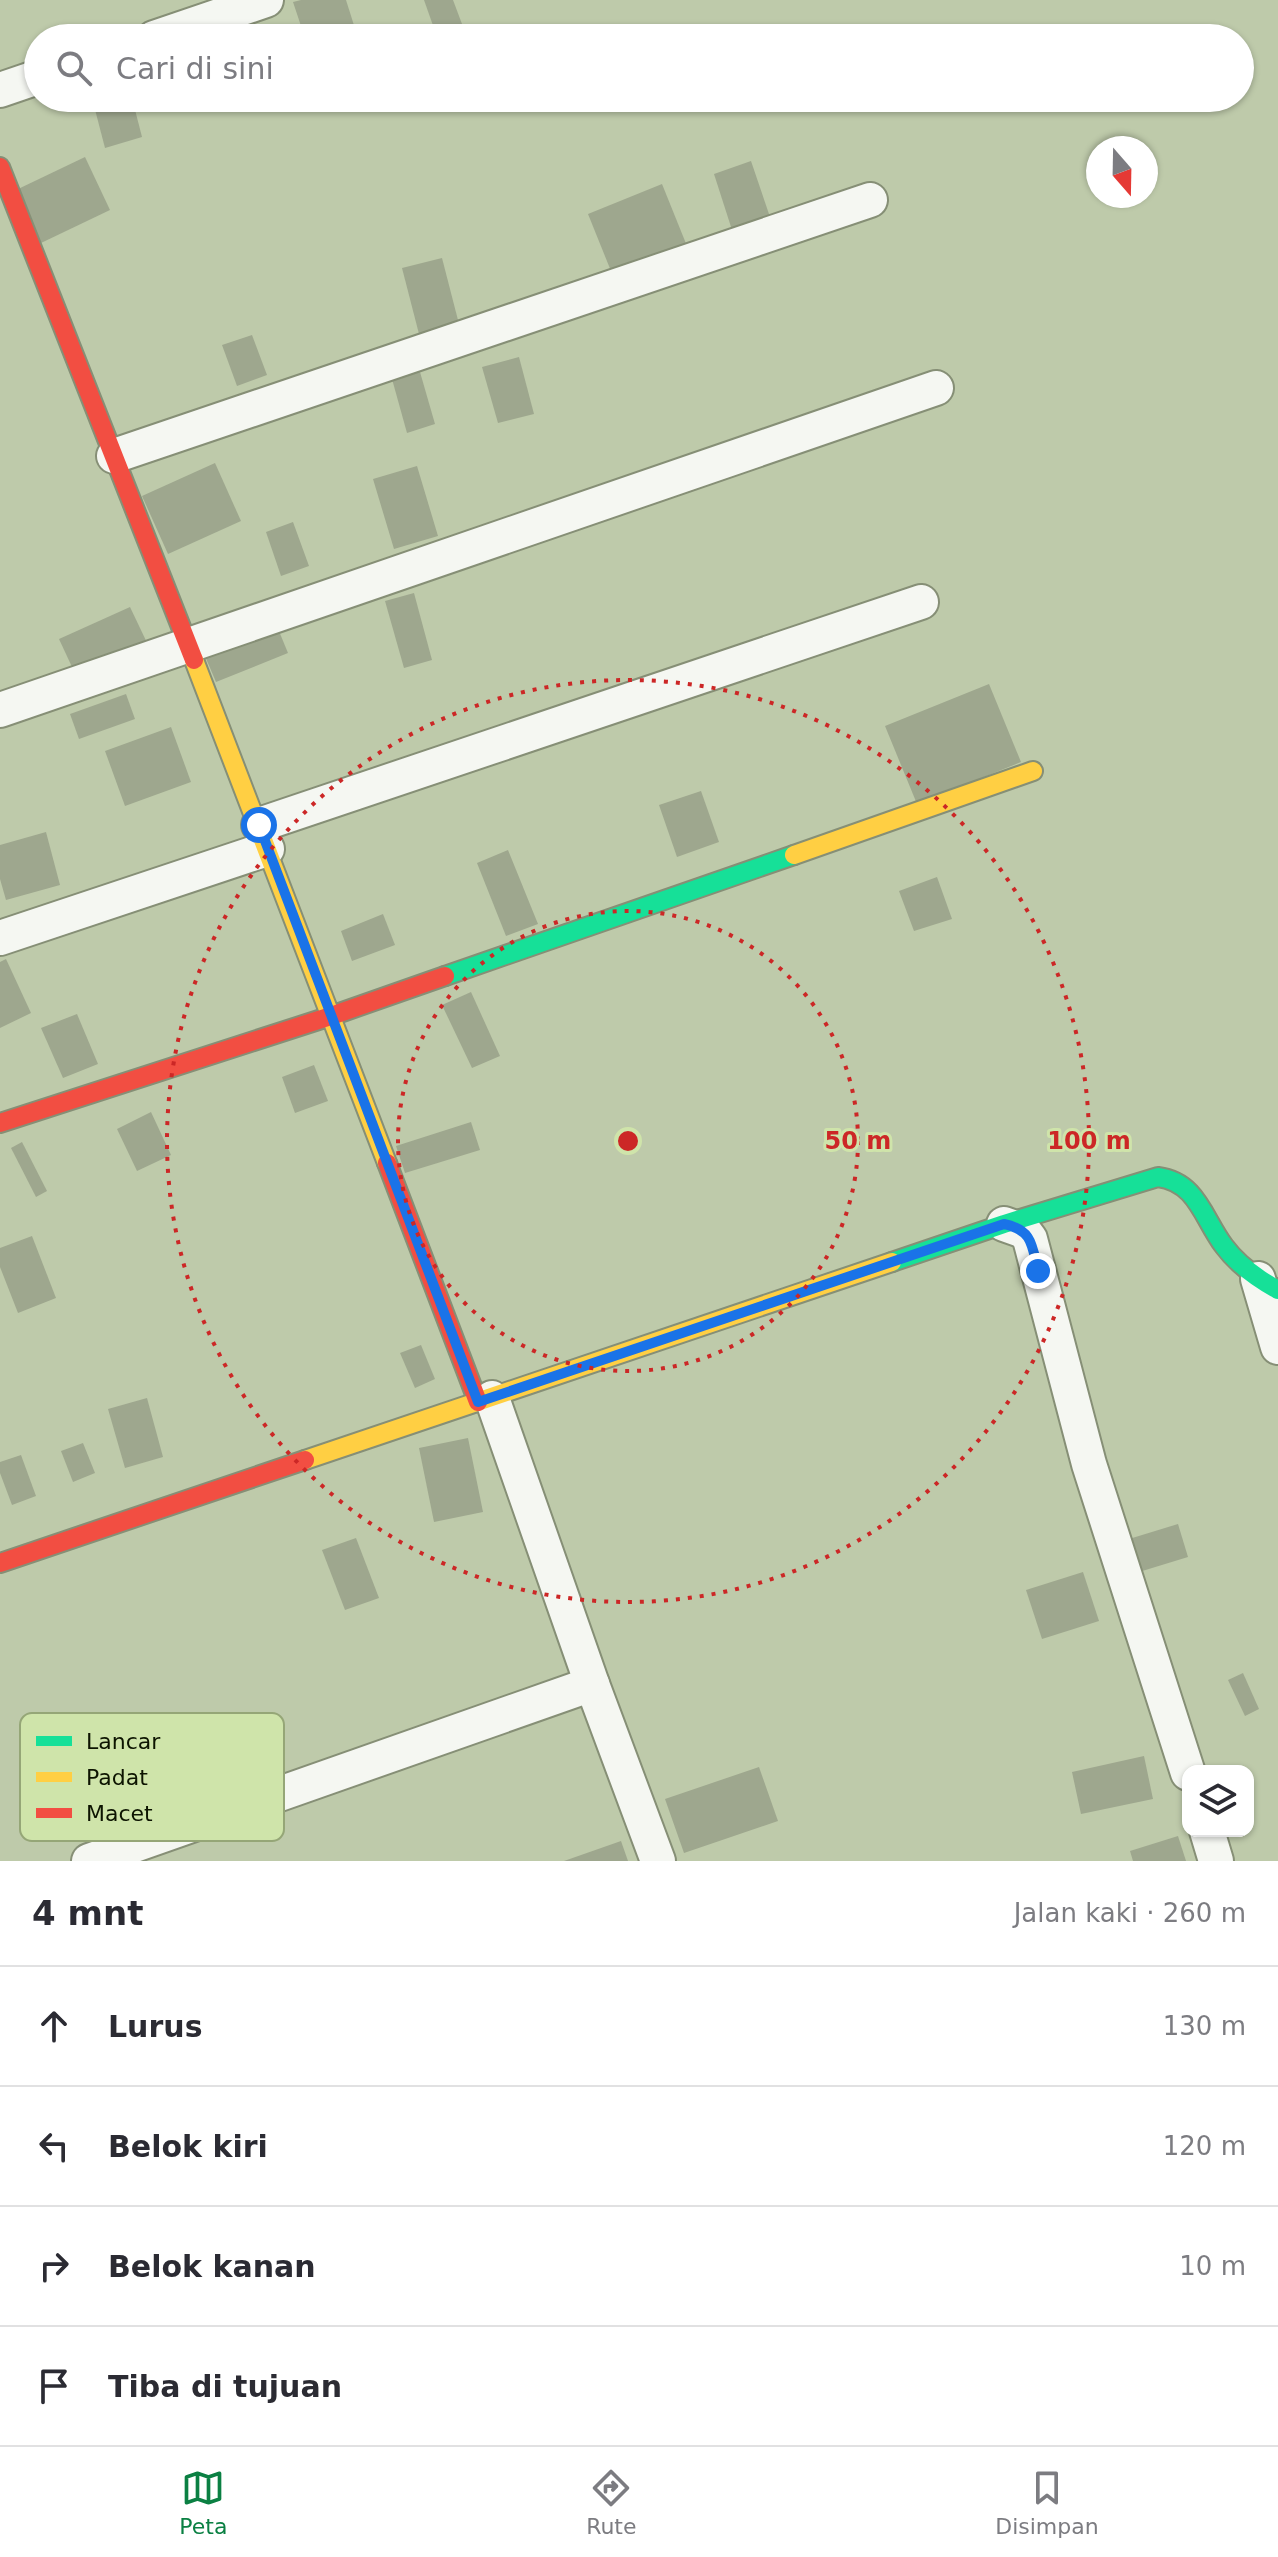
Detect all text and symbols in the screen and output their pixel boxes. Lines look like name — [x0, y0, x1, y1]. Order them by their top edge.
search box — [24, 24, 1254, 112]
icon: search — [52, 46, 96, 90]
text: Cari di sini — [116, 51, 274, 86]
north arrow — [1086, 136, 1158, 208]
route start — [241, 807, 277, 843]
centre of rings — [614, 1127, 642, 1155]
text: 50 m — [825, 1127, 891, 1155]
text: 100 m — [1047, 1127, 1131, 1155]
route end — [1020, 1253, 1056, 1289]
legend — [20, 1713, 284, 1841]
text: Lancar — [86, 1729, 161, 1754]
text: Padat — [86, 1765, 148, 1790]
map controls — [1182, 1765, 1254, 1837]
button: layers — [1182, 1765, 1254, 1837]
text: Macet — [86, 1801, 153, 1826]
text: 4 mnt — [32, 1893, 143, 1933]
text: Jalan kaki · 260 m — [1014, 1898, 1246, 1928]
icon: ahead — [32, 2004, 76, 2048]
text: Lurus — [108, 2009, 202, 2044]
text: 130 m — [1163, 2011, 1246, 2041]
icon: left — [32, 2124, 76, 2168]
text: Belok kiri — [108, 2129, 268, 2164]
text: 120 m — [1163, 2131, 1246, 2161]
icon: right — [32, 2244, 76, 2288]
text: Belok kanan — [108, 2249, 316, 2284]
text: 10 m — [1179, 2251, 1246, 2281]
icon: arrive — [32, 2364, 76, 2408]
text: Tiba di tujuan — [108, 2369, 342, 2404]
tab: Peta — [179, 2466, 227, 2539]
tab: Rute — [586, 2466, 637, 2539]
tab: Disimpan — [995, 2466, 1099, 2539]

